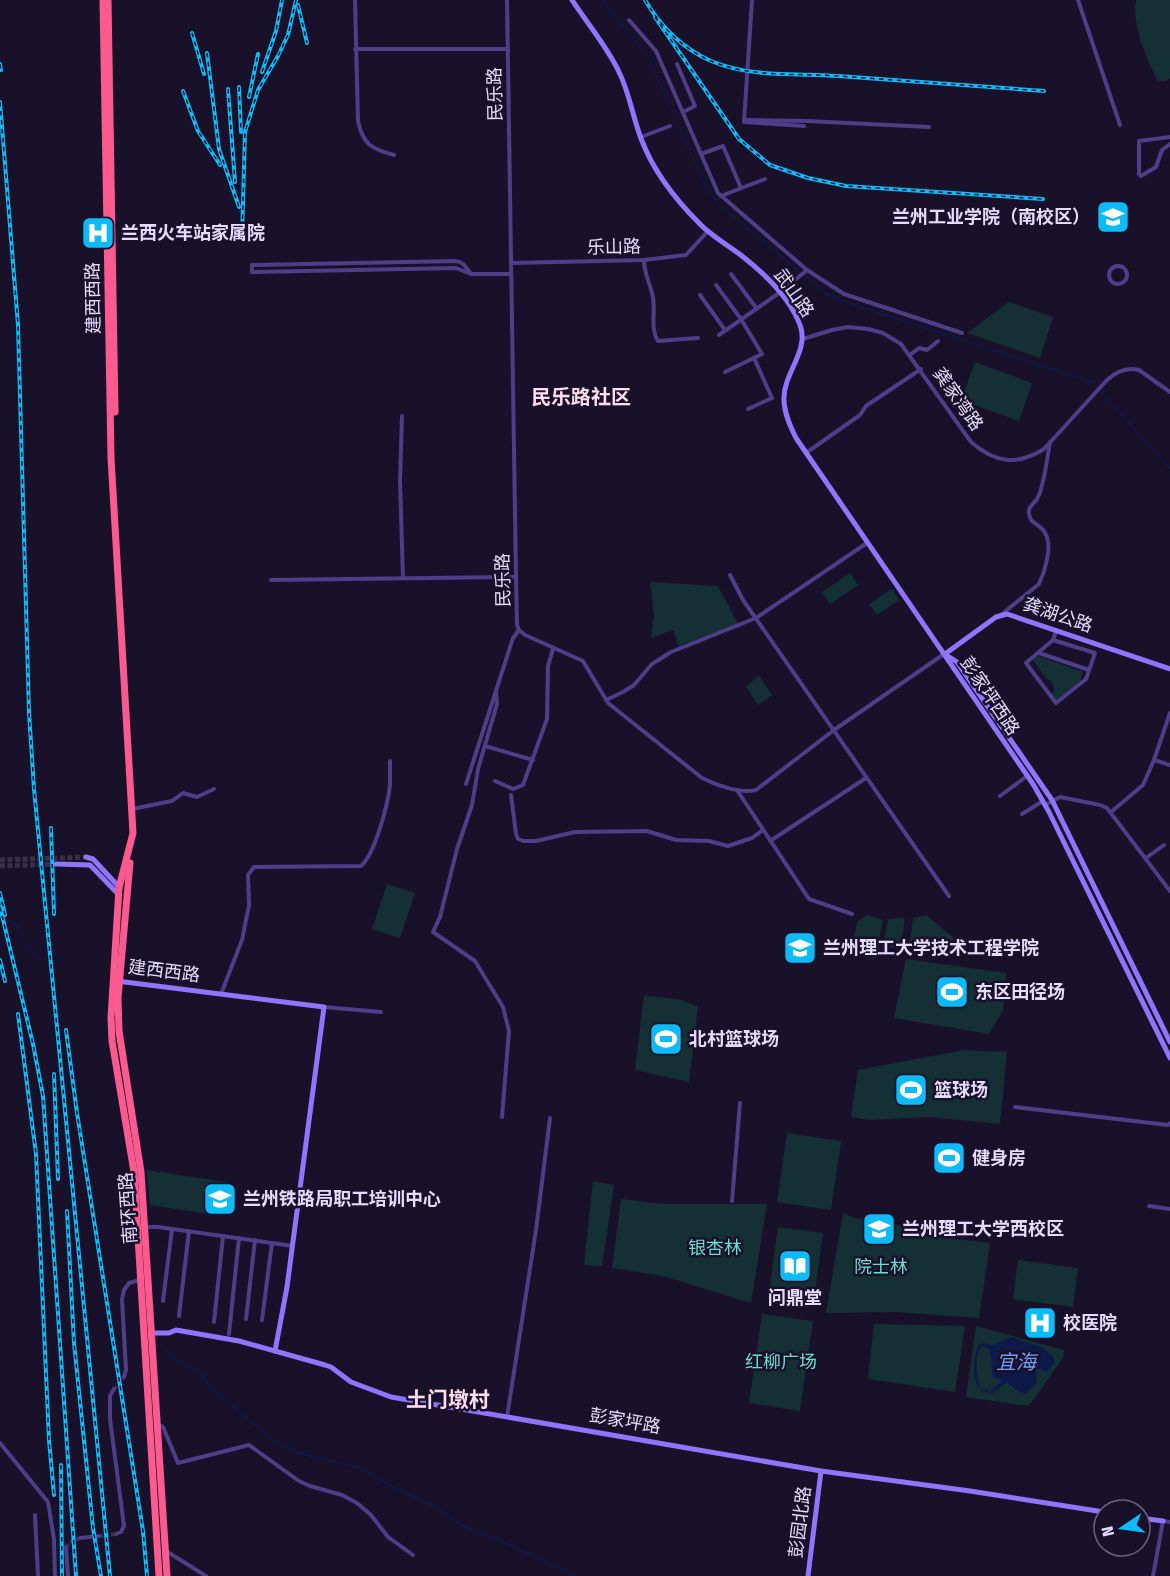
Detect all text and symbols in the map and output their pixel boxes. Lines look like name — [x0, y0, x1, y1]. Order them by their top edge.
street label: 民乐路 — [484, 67, 506, 121]
school or university icon: 兰州工业学院（南校区） — [1095, 199, 1131, 235]
place label: 兰州工业学院（南校区） — [892, 206, 1090, 228]
hospital icon: 兰西火车站家属院 — [80, 215, 116, 251]
place label: 兰西火车站家属院 — [121, 222, 265, 244]
street label: 乐山路 — [587, 236, 641, 258]
street label: 建西西路 — [81, 262, 105, 334]
street label: 武山路 — [770, 265, 818, 321]
street label: 龚家湾路 — [928, 363, 988, 435]
district label: 民乐路社区 — [531, 385, 631, 409]
street label: 民乐路 — [492, 553, 514, 607]
street label: 龚湖公路 — [1020, 593, 1096, 637]
street label: 彭家坪西路 — [956, 653, 1024, 739]
school or university icon: 兰州理工大学技术工程学院 — [782, 930, 818, 966]
place label: 兰州理工大学技术工程学院 — [823, 937, 1039, 959]
street label: 建西西路 — [127, 956, 201, 986]
sports icon: 东区田径场 — [934, 974, 970, 1010]
place label: 东区田径场 — [975, 981, 1065, 1003]
sports icon: 北村篮球场 — [648, 1021, 684, 1057]
place label: 北村篮球场 — [689, 1028, 779, 1050]
sports icon: 篮球场 — [893, 1072, 929, 1108]
place label: 篮球场 — [934, 1079, 988, 1101]
sports icon: 健身房 — [931, 1140, 967, 1176]
place label: 健身房 — [972, 1147, 1026, 1169]
street label: 南环西路 — [115, 1171, 141, 1245]
school or university icon: 兰州铁路局职工培训中心 — [202, 1181, 238, 1217]
place label: 兰州铁路局职工培训中心 — [243, 1188, 441, 1210]
school or university icon: 兰州理工大学西校区 — [861, 1211, 897, 1247]
place label: 兰州理工大学西校区 — [902, 1218, 1064, 1240]
park label: 银杏林 — [688, 1237, 742, 1259]
library icon: 问鼎堂 — [777, 1248, 813, 1284]
park label: 院士林 — [854, 1256, 908, 1278]
place label: 问鼎堂 — [768, 1287, 822, 1309]
hospital icon: 校医院 — [1022, 1305, 1058, 1341]
place label: 校医院 — [1063, 1312, 1117, 1334]
water label: 宜海 — [996, 1350, 1039, 1374]
park label: 红柳广场 — [745, 1351, 817, 1373]
district label: 土门墩村 — [406, 1387, 490, 1413]
street label: 彭家坪路 — [588, 1404, 662, 1438]
street label: 彭园北路 — [785, 1485, 815, 1559]
north arrow — [1092, 1498, 1152, 1558]
text: N — [1098, 1524, 1118, 1538]

